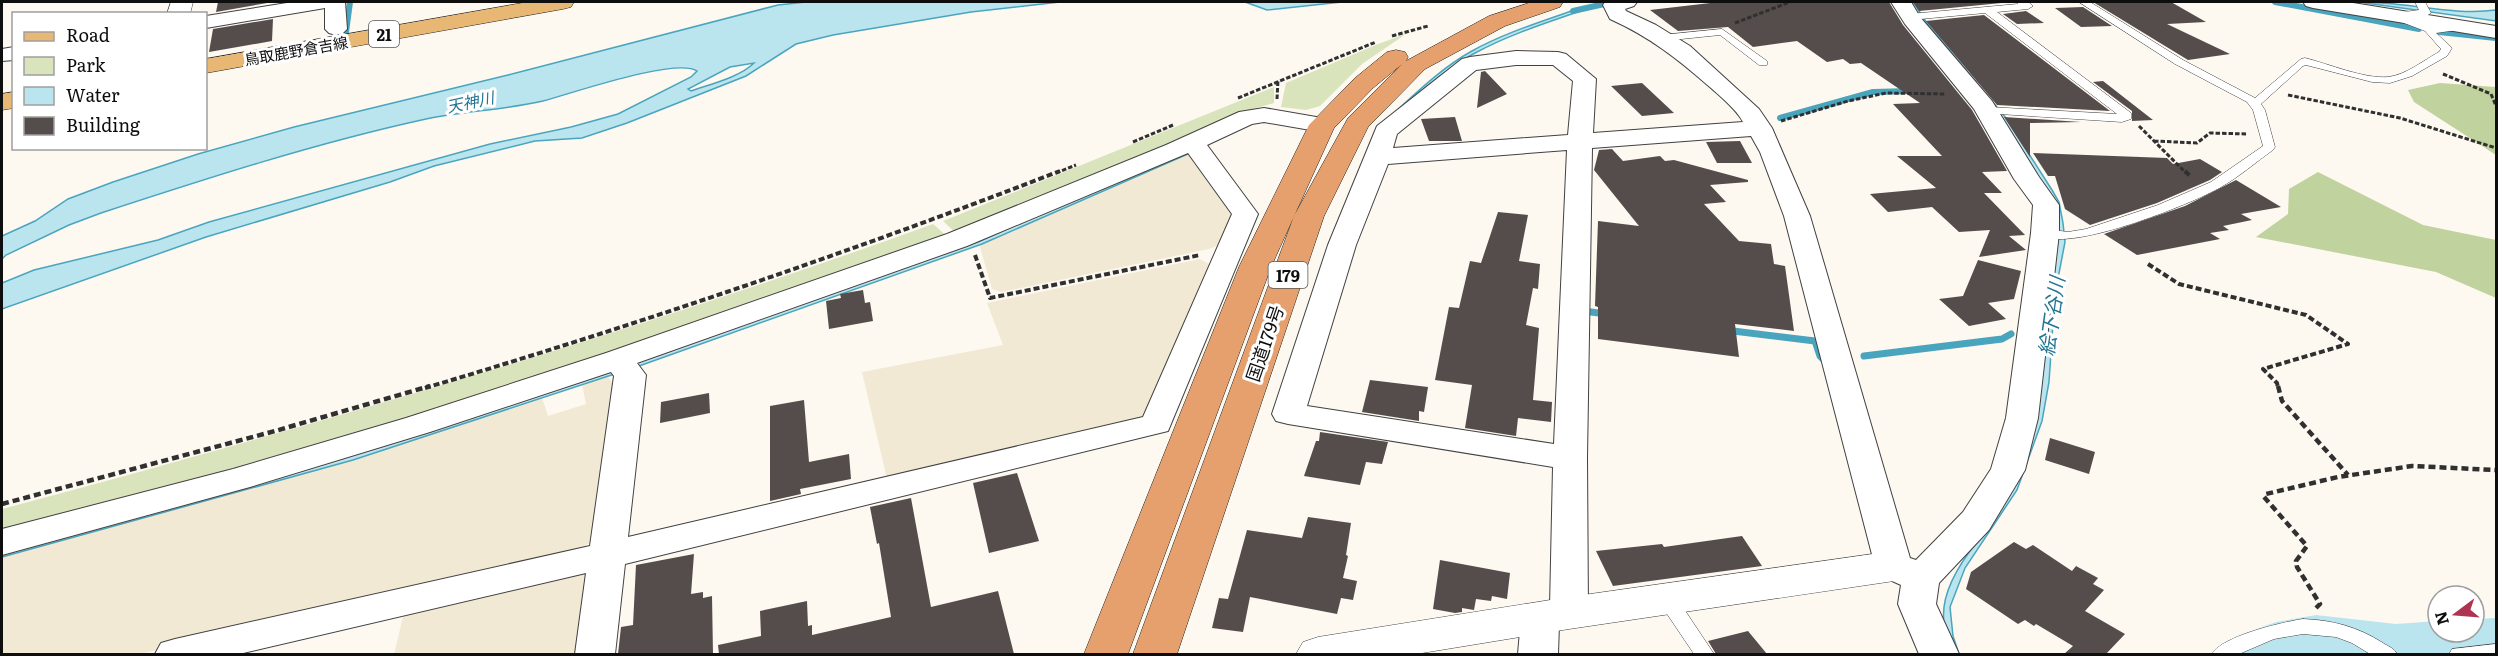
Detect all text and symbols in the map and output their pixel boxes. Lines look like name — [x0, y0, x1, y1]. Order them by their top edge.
legend — [12, 12, 207, 150]
text: Road — [66, 21, 110, 48]
road number: 21 — [369, 21, 399, 47]
street label: 鳥取鹿野倉吉線 — [242, 30, 350, 70]
text: Park — [66, 51, 107, 78]
text: Water — [66, 81, 120, 108]
water label: 天神川 — [444, 84, 498, 118]
text: Building — [66, 111, 141, 138]
road number: 179 — [1268, 262, 1308, 288]
water label: 絵下谷川 — [2030, 272, 2071, 358]
street label: 国道179号 — [1238, 301, 1290, 385]
north arrow — [2426, 584, 2486, 644]
text: N — [2427, 609, 2454, 628]

